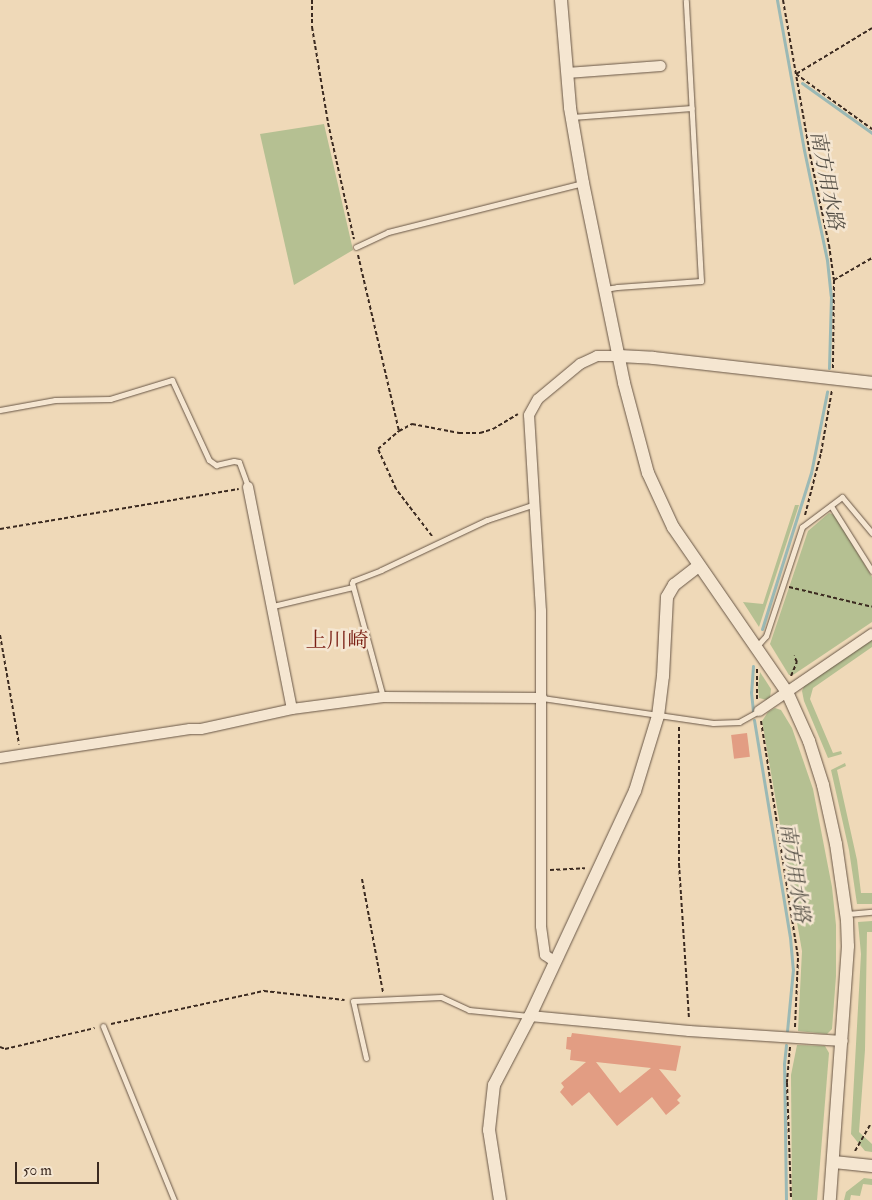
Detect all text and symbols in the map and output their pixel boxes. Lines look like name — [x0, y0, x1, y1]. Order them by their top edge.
water label: 南方用水路 — [806, 129, 848, 231]
district label: 上川崎 — [306, 628, 368, 654]
water label: 南方用水路 — [775, 822, 815, 924]
scale bar — [18, 1152, 101, 1184]
text: 50 m — [23, 1161, 52, 1180]

